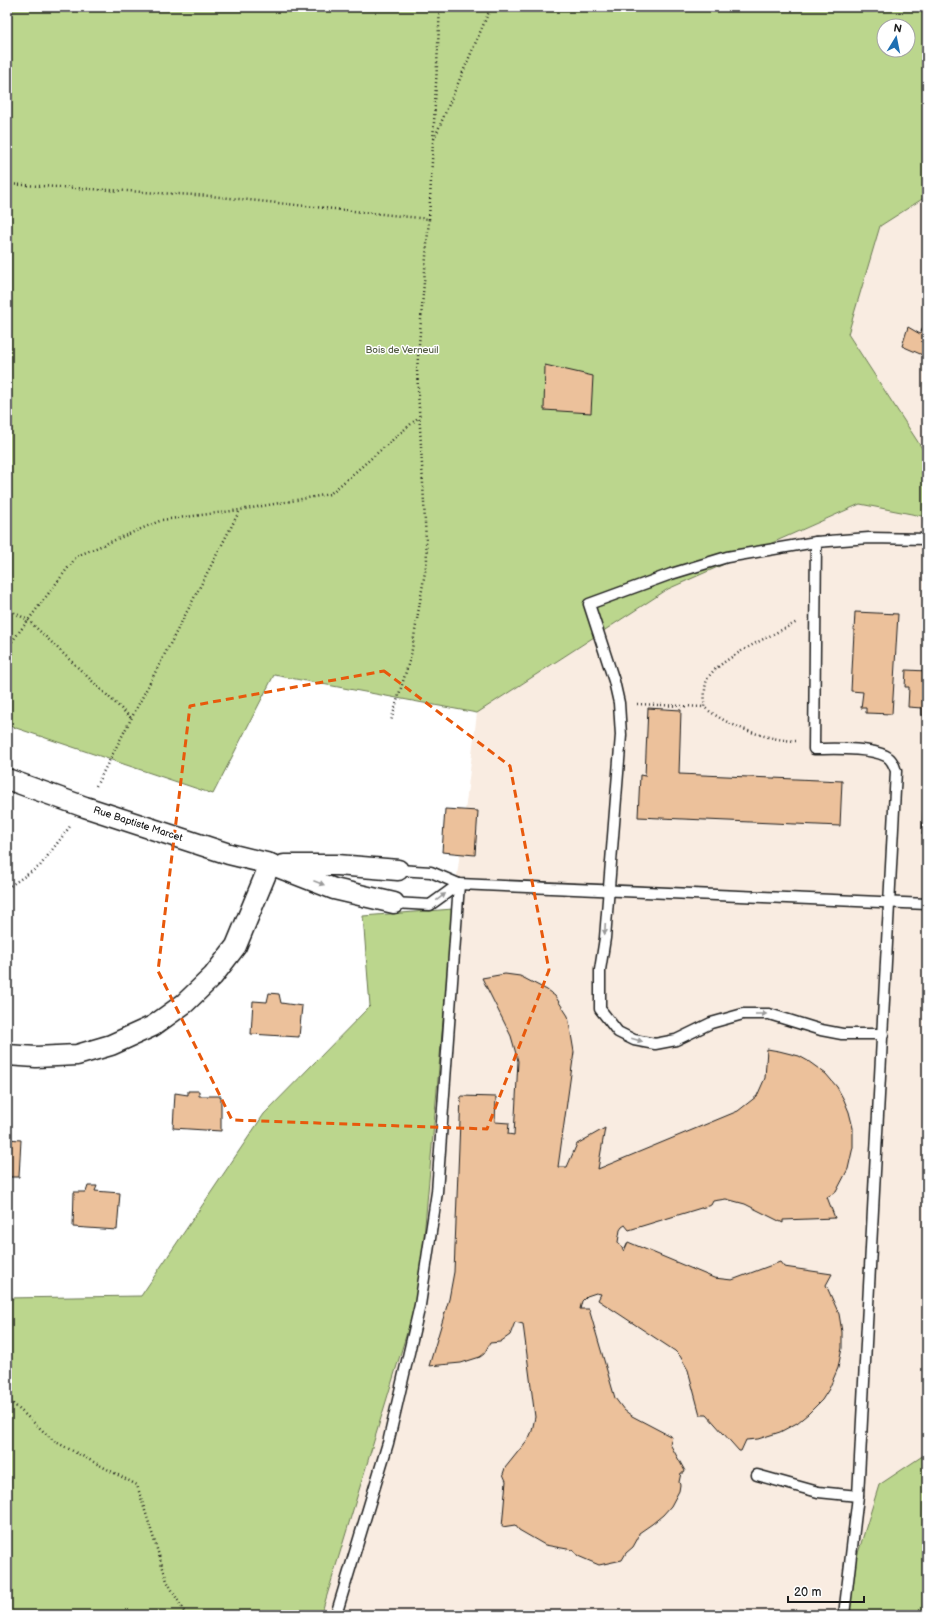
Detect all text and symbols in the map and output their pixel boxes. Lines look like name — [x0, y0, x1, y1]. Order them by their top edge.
north arrow — [876, 18, 916, 58]
text: N — [892, 22, 903, 36]
park label: Bois de Verneuil — [365, 344, 439, 356]
street label: Rue Baptiste Marcet — [92, 804, 184, 844]
one-way arrow — [314, 880, 326, 886]
one-way arrow — [436, 893, 447, 901]
one-way arrow — [602, 923, 609, 935]
one-way arrow — [755, 1011, 768, 1017]
one-way arrow — [631, 1037, 643, 1043]
scale bar — [788, 1578, 864, 1604]
text: 20 m — [794, 1585, 821, 1600]

